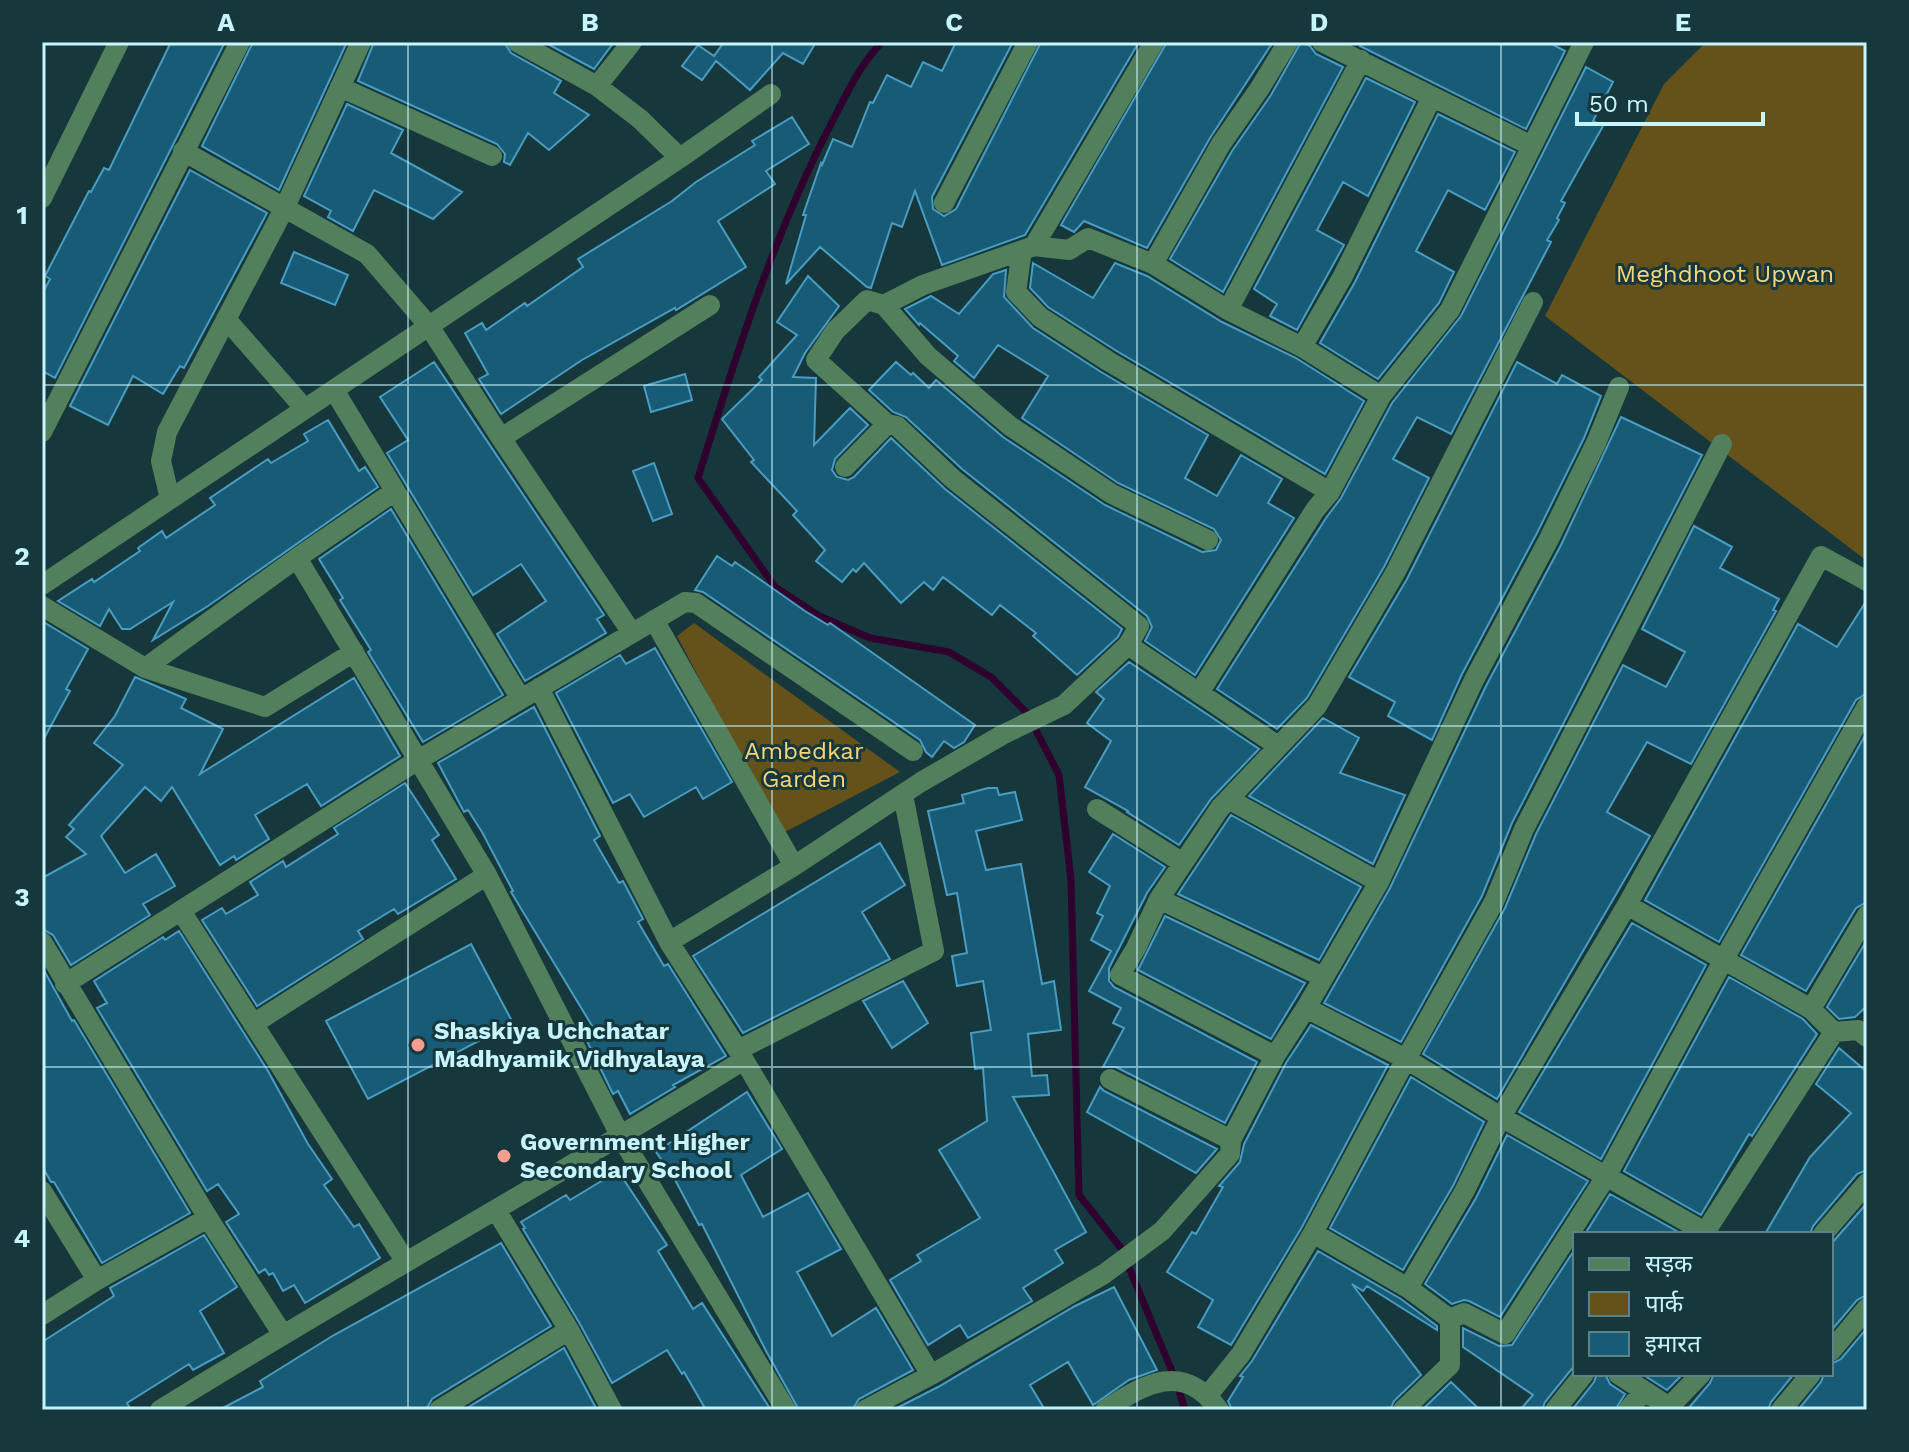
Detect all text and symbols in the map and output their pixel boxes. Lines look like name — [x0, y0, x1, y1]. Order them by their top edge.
text: A — [217, 7, 235, 37]
text: B — [581, 7, 599, 37]
text: C — [945, 7, 963, 37]
text: D — [1310, 7, 1328, 37]
text: E — [1675, 7, 1691, 37]
scale bar — [1577, 76, 1763, 126]
text: 50 m — [1589, 90, 1649, 118]
text: 1 — [16, 200, 28, 230]
park label: Meghdhoot Upwan — [1616, 260, 1834, 288]
text: 2 — [14, 541, 30, 571]
park label: Ambedkar Garden — [744, 737, 864, 793]
text: 3 — [14, 882, 30, 912]
place label: Shaskiya Uchchatar Madhyamik Vidhyalaya — [434, 1017, 705, 1073]
marker: Shaskiya Uchchatar Madhyamik Vidhyalaya — [409, 1036, 427, 1054]
place label: Government Higher Secondary School — [520, 1128, 751, 1184]
marker: Government Higher Secondary School — [495, 1147, 513, 1165]
text: 4 — [14, 1223, 31, 1253]
legend — [1573, 1232, 1833, 1376]
text: सड़क — [1645, 1250, 1693, 1278]
text: पार्क — [1645, 1290, 1684, 1318]
text: इमारत — [1645, 1330, 1702, 1358]

